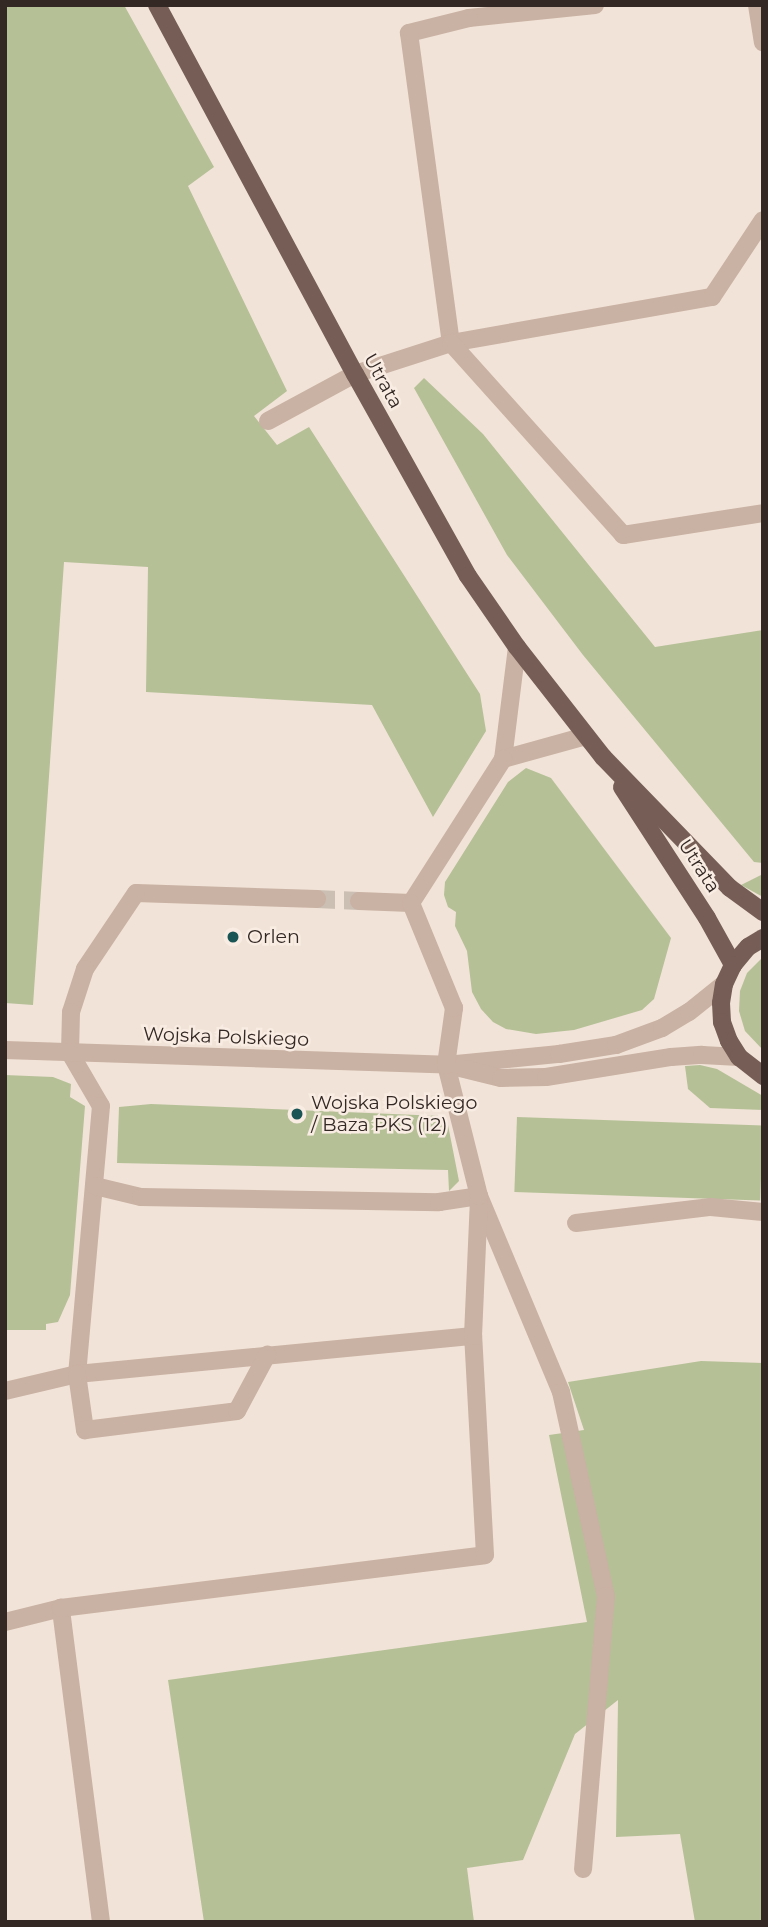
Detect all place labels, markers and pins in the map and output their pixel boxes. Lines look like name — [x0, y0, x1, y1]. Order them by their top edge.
place label: Orlen — [247, 926, 300, 948]
marker: Orlen — [225, 929, 241, 945]
place label: Wojska Polskiego / Baza PKS (12) — [311, 1092, 477, 1136]
marker: Wojska Polskiego / Baza PKS (12) — [289, 1106, 305, 1122]

